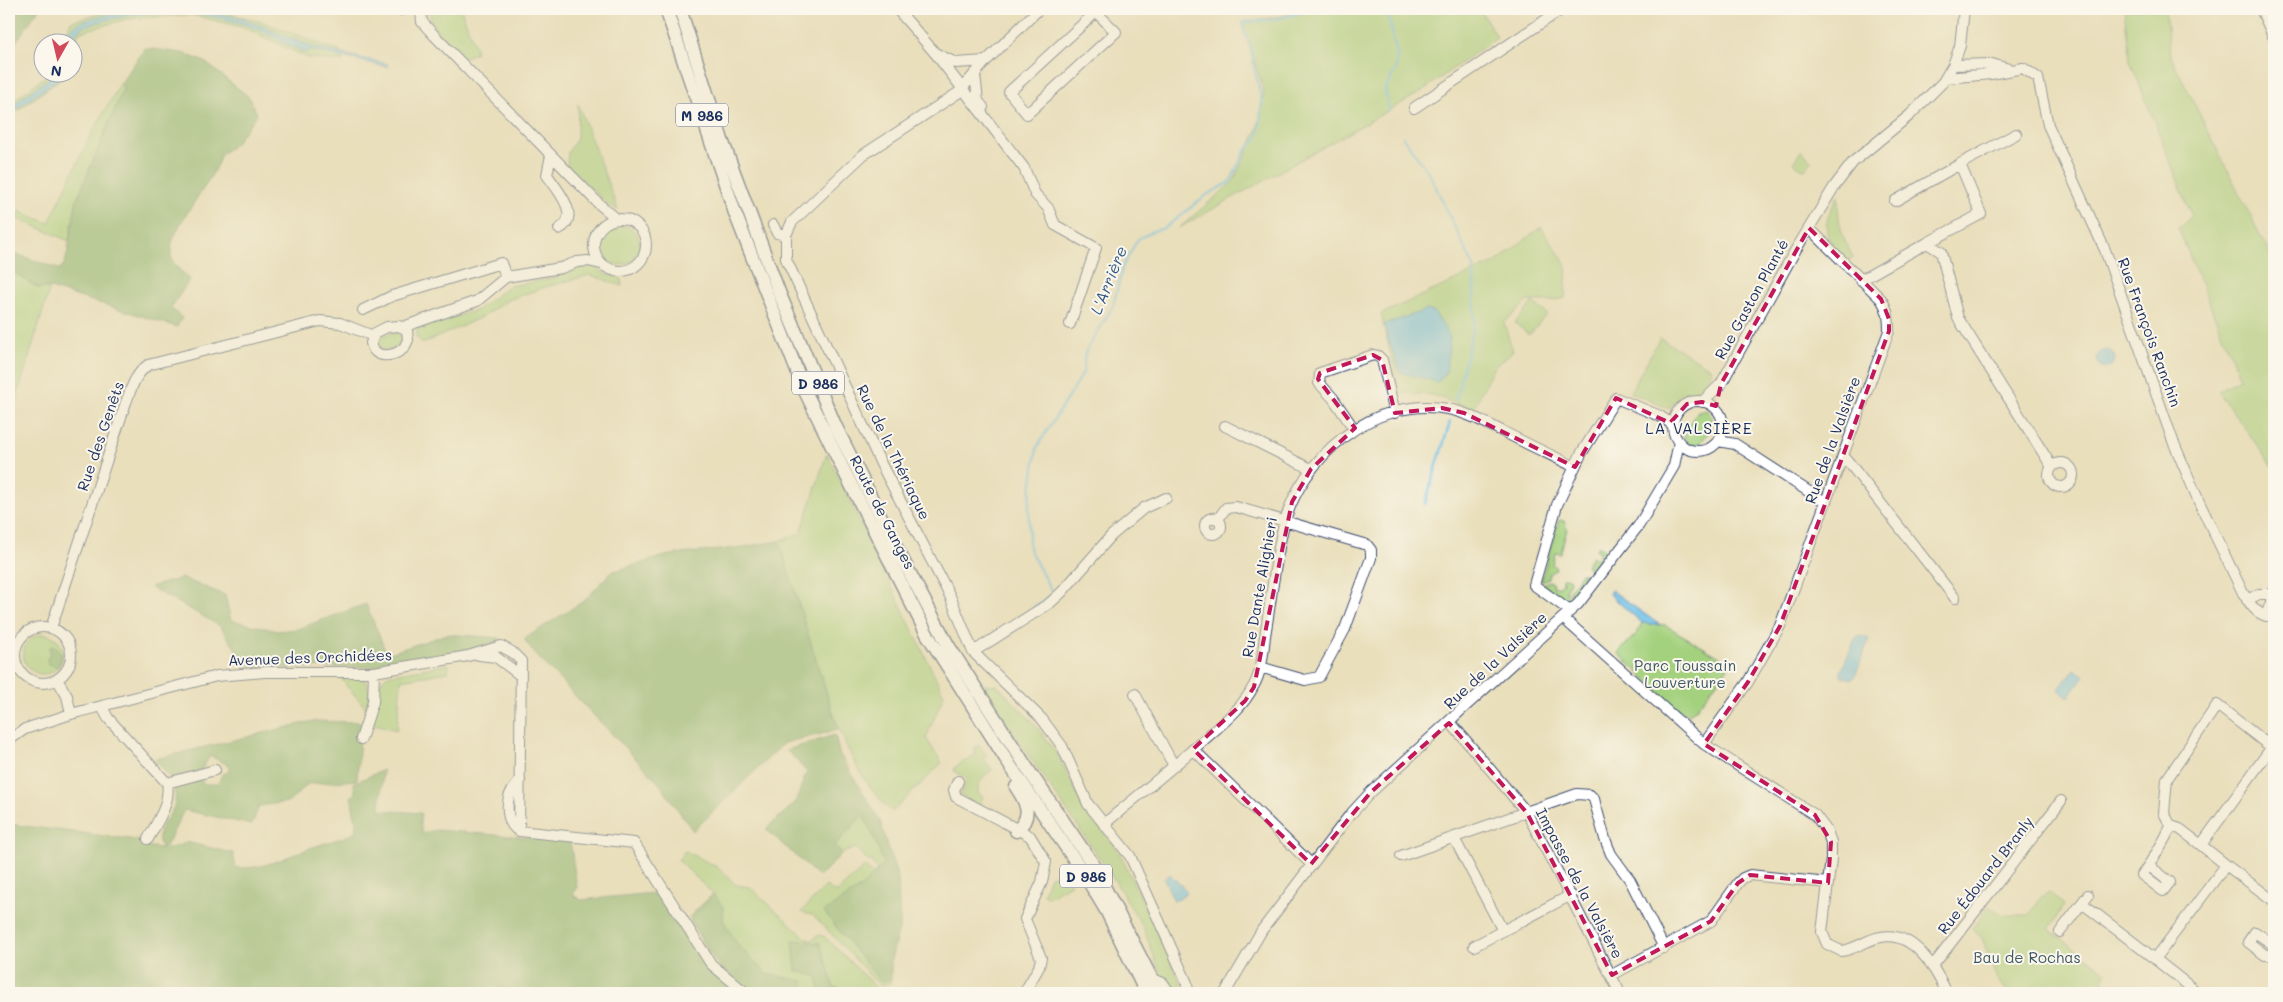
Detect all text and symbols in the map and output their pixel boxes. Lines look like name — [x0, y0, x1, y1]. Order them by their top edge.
north arrow — [32, 32, 82, 82]
text: N — [50, 61, 63, 82]
road number: M 986 — [676, 104, 728, 126]
street label: Rue Gaston Planté — [1710, 235, 1792, 363]
water label: L'Arrière — [1085, 243, 1131, 317]
street label: Rue François Ranchin — [2114, 255, 2186, 409]
road number: D 986 — [792, 372, 844, 394]
street label: Rue de la Valsière — [1800, 374, 1864, 506]
street label: Rue des Genêts — [72, 379, 128, 493]
street label: Rue de la Thériaque — [853, 381, 935, 523]
district label: LA VALSIÈRE — [1645, 417, 1753, 438]
street label: Route de Ganges — [846, 452, 920, 572]
street label: Rue Dante Alighieri — [1237, 515, 1281, 659]
street label: Rue de la Valsière — [1439, 607, 1551, 713]
street label: Avenue des Orchidées — [228, 644, 392, 670]
park label: Parc Toussain Louverture — [1634, 655, 1736, 692]
street label: Impasse de la Valsière — [1532, 804, 1628, 962]
street label: Rue Édouard Branly — [1933, 812, 2037, 938]
road number: D 986 — [1060, 864, 1112, 888]
park label: Bau de Rochas — [1973, 947, 2081, 967]

